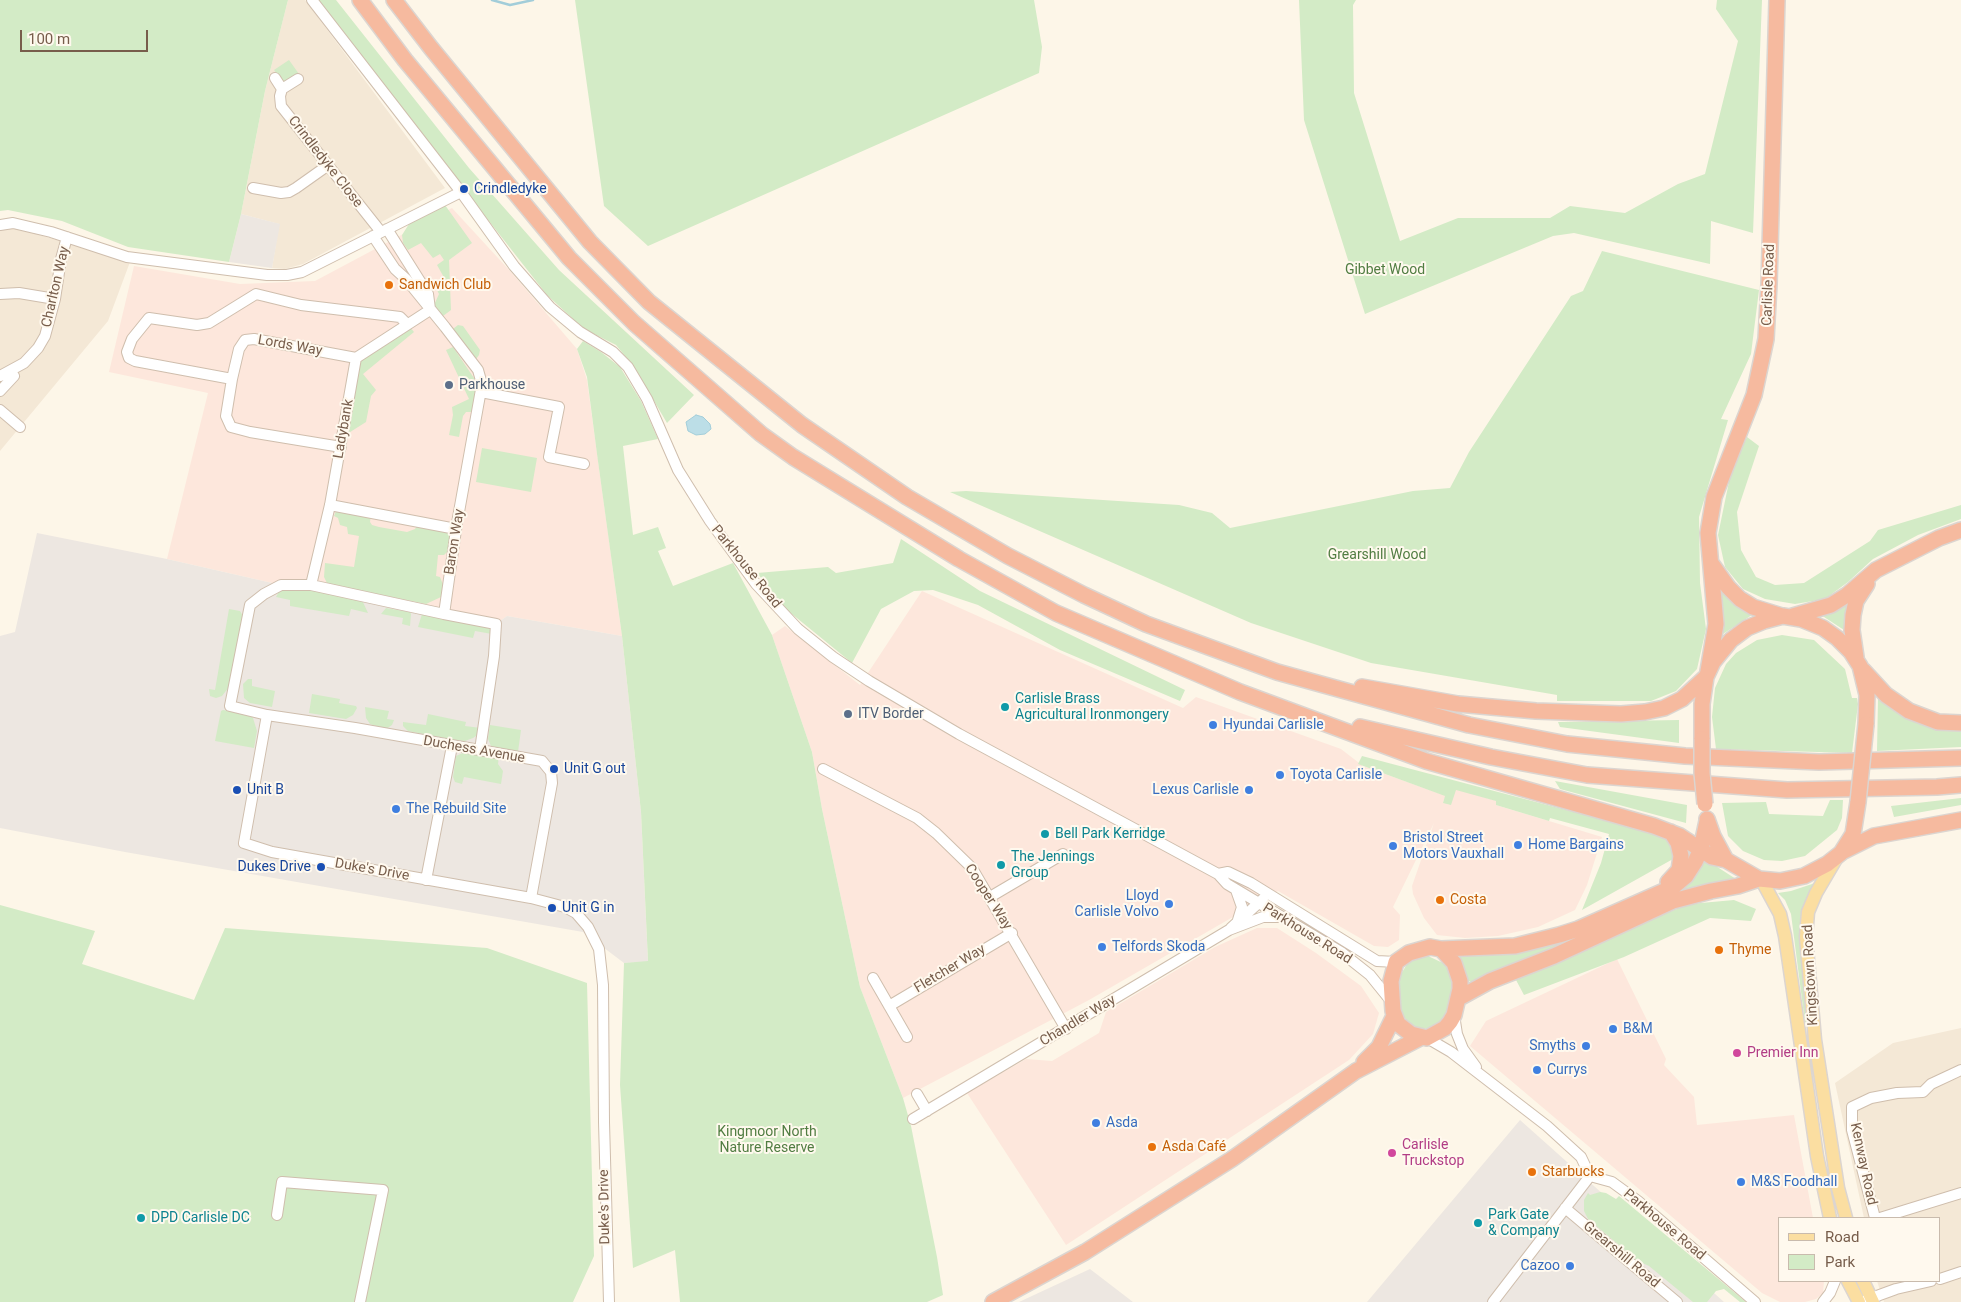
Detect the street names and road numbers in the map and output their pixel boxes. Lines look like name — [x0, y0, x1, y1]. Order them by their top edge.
street label: Crindledyke Close — [284, 113, 366, 211]
street label: Carlisle Road — [1759, 244, 1779, 326]
street label: Charlton Way — [39, 245, 73, 329]
street label: Lords Way — [257, 332, 323, 360]
street label: Ladybank — [331, 398, 357, 460]
street label: Baron Way — [442, 508, 468, 576]
street label: Parkhouse Road — [707, 522, 785, 612]
street label: Duchess Avenue — [422, 733, 526, 767]
street label: Duke's Drive — [333, 855, 411, 885]
street label: Cooper Way — [961, 861, 1015, 933]
street label: Parkhouse Road — [1259, 900, 1355, 968]
street label: Kingstown Road — [1800, 924, 1822, 1026]
street label: Fletcher Way — [911, 941, 989, 997]
street label: Chandler Way — [1037, 992, 1119, 1050]
street label: Kenway Road — [1846, 1121, 1880, 1207]
street label: Duke's Drive — [596, 1169, 614, 1245]
street label: Parkhouse Road — [1620, 1186, 1708, 1264]
street label: Grearshill Road — [1579, 1218, 1663, 1292]

